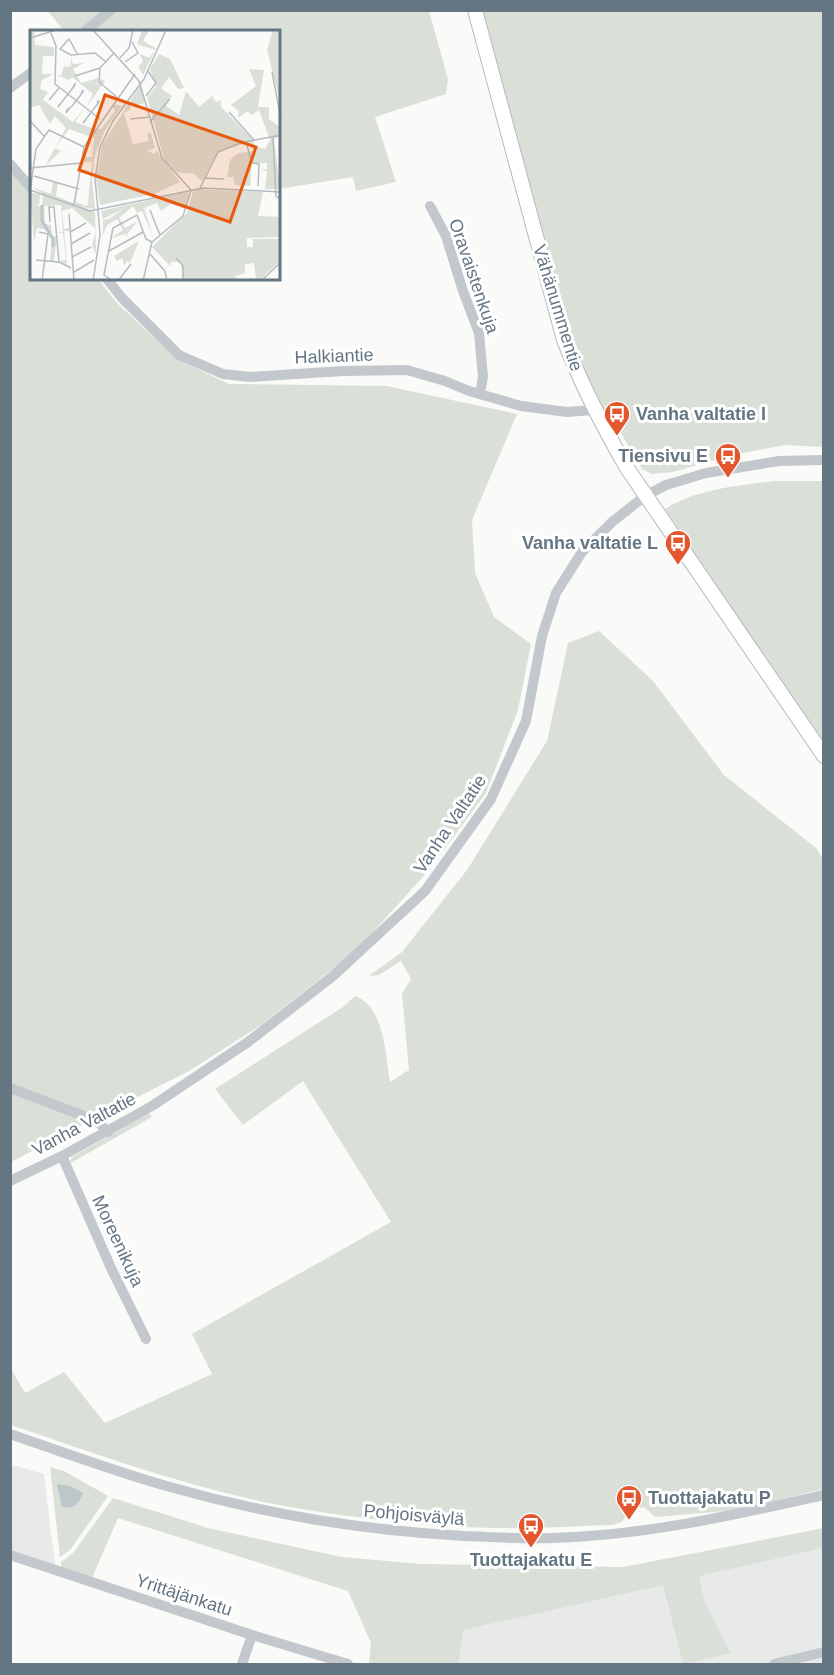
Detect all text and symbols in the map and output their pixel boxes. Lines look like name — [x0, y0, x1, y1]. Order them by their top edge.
inset map — [30, 30, 280, 280]
street label: Oravaistenkuja — [445, 216, 503, 337]
street label: Vähänummentie — [529, 242, 587, 374]
street label: Halkiantie — [294, 345, 374, 367]
bus stop icon: Vanha valtatie I — [602, 399, 632, 437]
place label: Vanha valtatie I — [636, 404, 766, 424]
bus stop icon: Tiensivu E — [713, 441, 743, 479]
place label: Tiensivu E — [618, 446, 708, 466]
bus stop icon: Vanha valtatie L — [663, 528, 693, 566]
place label: Vanha valtatie L — [522, 533, 658, 553]
street label: Vanha Valtatie — [410, 771, 490, 877]
street label: Vanha Valtatie — [29, 1088, 139, 1160]
street label: Moreenikuja — [88, 1192, 148, 1291]
bus stop icon: Tuottajakatu P — [614, 1483, 644, 1521]
place label: Tuottajakatu P — [648, 1488, 771, 1508]
street label: Pohjoisväylä — [363, 1501, 466, 1529]
bus stop icon: Tuottajakatu E — [516, 1511, 546, 1549]
place label: Tuottajakatu E — [470, 1550, 592, 1570]
street label: Yrittäjänkatu — [133, 1570, 235, 1620]

